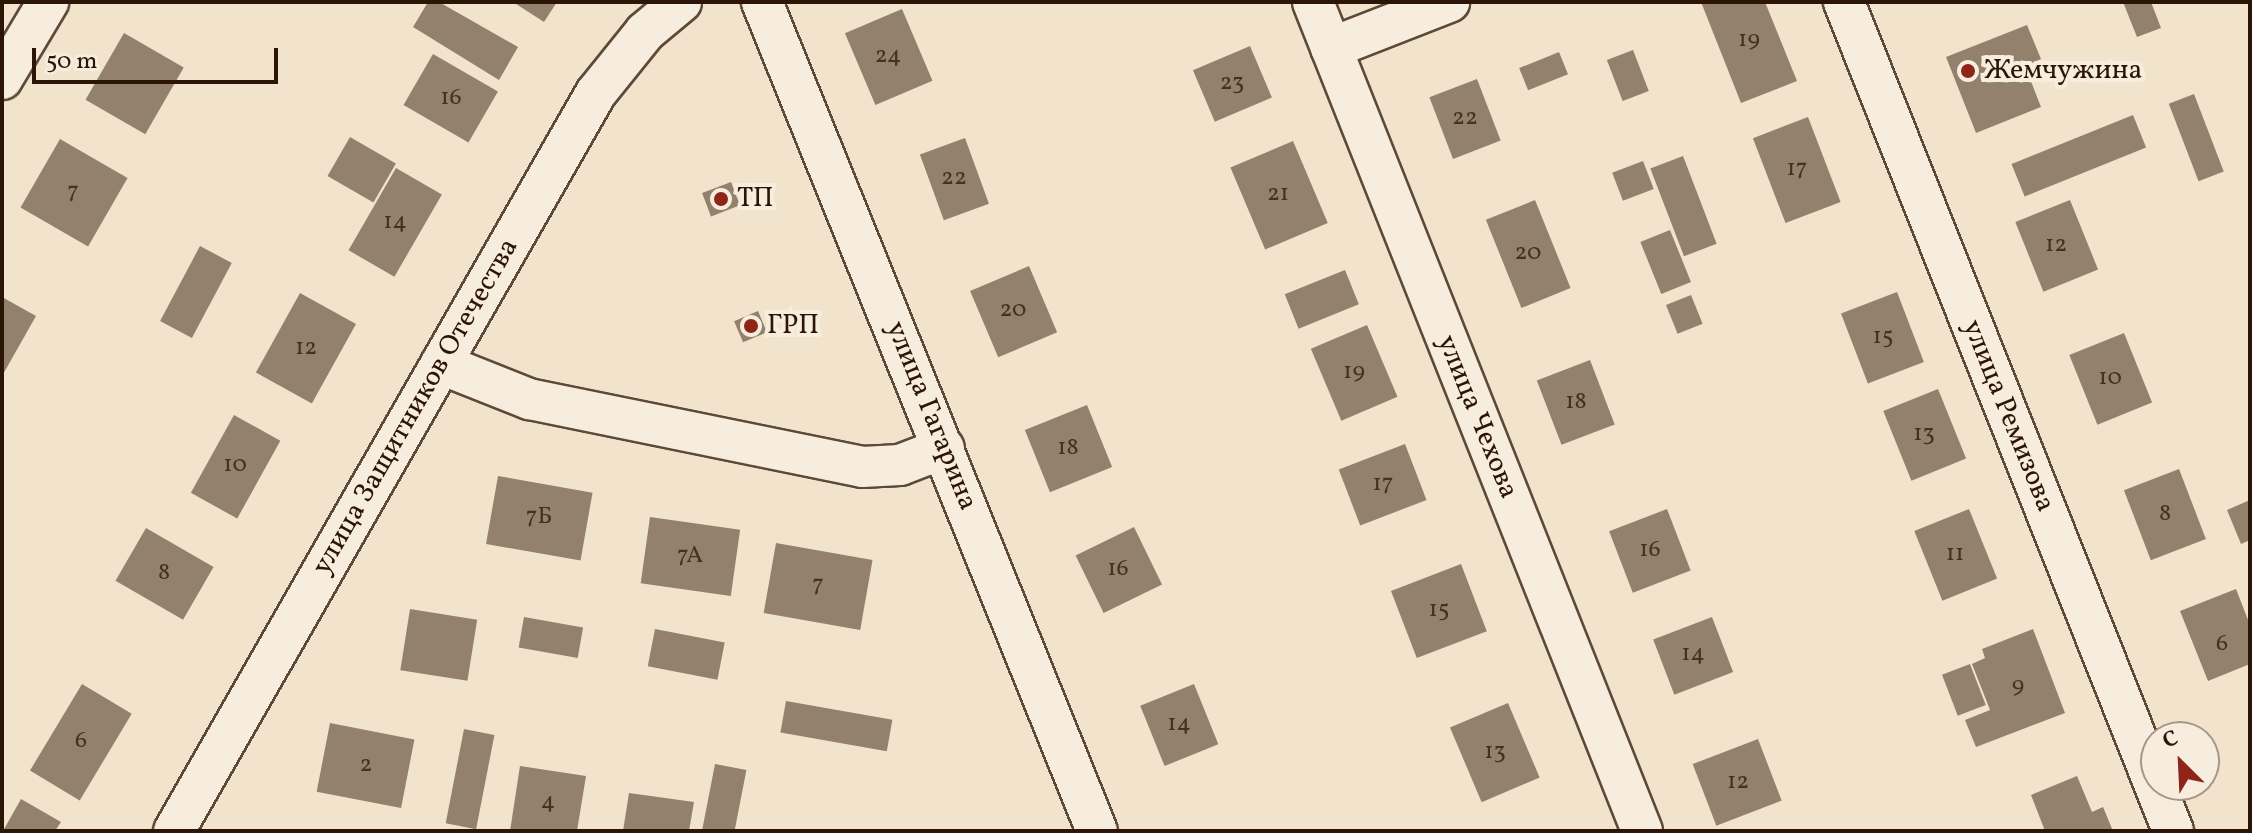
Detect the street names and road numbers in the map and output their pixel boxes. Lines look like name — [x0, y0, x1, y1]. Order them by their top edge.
street label: улица Защитников Отечества — [306, 233, 526, 581]
street label: улица Ремизова — [1954, 315, 2062, 517]
street label: улица Гагарина — [878, 317, 984, 515]
street label: улица Чехова — [1429, 330, 1525, 504]

